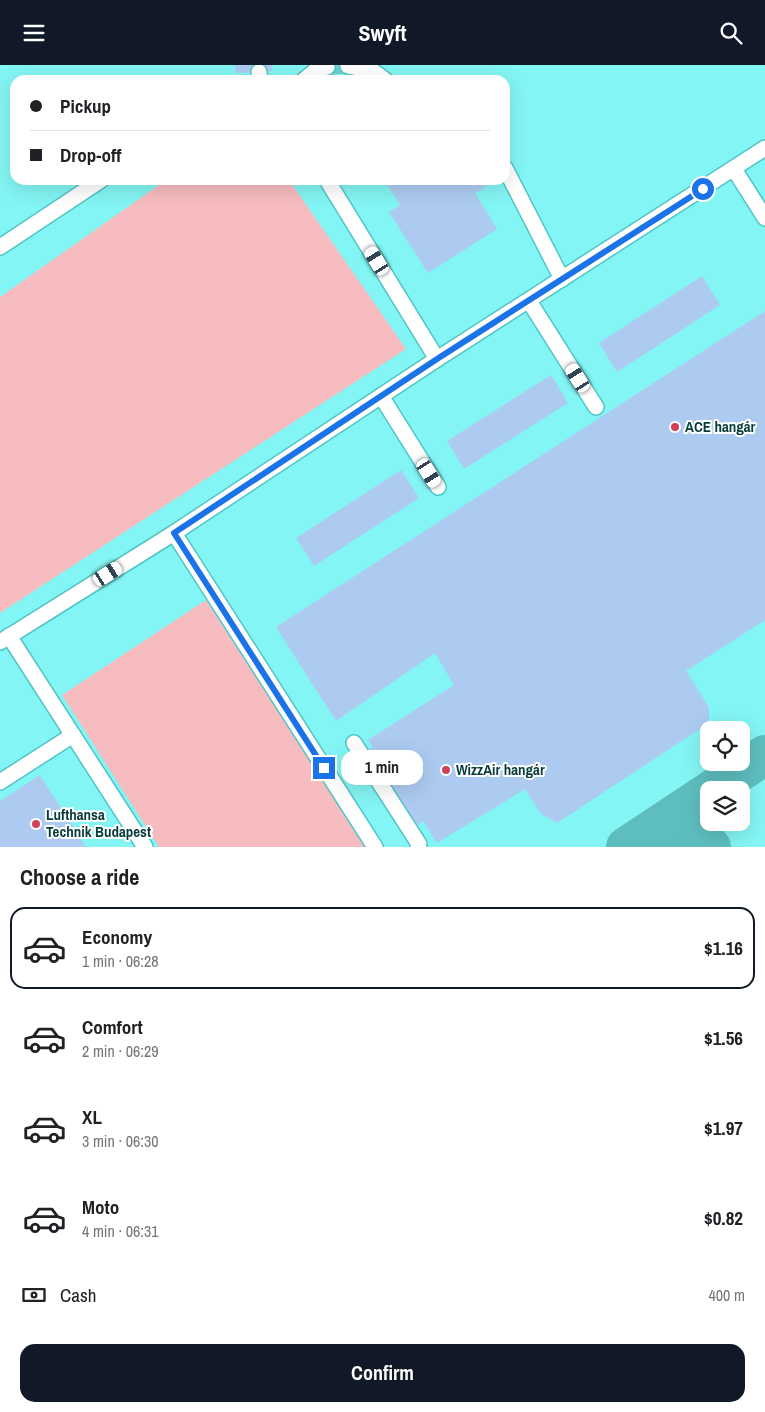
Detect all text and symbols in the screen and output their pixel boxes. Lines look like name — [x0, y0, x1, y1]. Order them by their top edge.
text: Swyft — [358, 18, 407, 48]
icon: menu — [20, 19, 48, 47]
icon: search — [717, 19, 745, 47]
text: Pickup — [60, 93, 111, 119]
text: Drop-off — [60, 142, 121, 168]
route start — [692, 178, 714, 200]
car — [362, 244, 391, 278]
car — [563, 361, 592, 395]
place label: ACE hangár — [685, 416, 756, 437]
marker: ACE hangár — [669, 421, 681, 433]
car — [414, 456, 443, 490]
car — [91, 560, 124, 588]
map controls — [700, 721, 750, 831]
button: locate — [700, 721, 750, 771]
callout: 1 min — [342, 751, 424, 785]
text: 1 min — [365, 756, 399, 778]
route end — [313, 757, 335, 779]
place label: WizzAir hangár — [456, 759, 545, 780]
marker: WizzAir hangár — [440, 764, 452, 776]
button: layers — [700, 781, 750, 831]
place label: Lufthansa Technik Budapest — [46, 804, 151, 842]
marker: Lufthansa Technik Budapest — [30, 818, 42, 830]
text: Choose a ride — [20, 862, 139, 892]
text: Economy — [82, 924, 152, 950]
icon: car — [22, 926, 67, 971]
text: $1.16 — [704, 935, 743, 961]
text: 1 min · 06:28 — [82, 950, 159, 972]
text: Comfort — [82, 1014, 143, 1040]
icon: car — [22, 1016, 67, 1061]
text: $1.56 — [704, 1025, 743, 1051]
text: 2 min · 06:29 — [82, 1040, 159, 1062]
text: XL — [82, 1104, 102, 1130]
icon: car — [22, 1106, 67, 1151]
text: $1.97 — [704, 1115, 743, 1141]
text: 3 min · 06:30 — [82, 1130, 159, 1152]
text: Moto — [82, 1194, 119, 1220]
icon: car — [22, 1196, 67, 1241]
text: $0.82 — [704, 1205, 743, 1231]
text: 4 min · 06:31 — [82, 1220, 159, 1242]
icon: cash — [20, 1281, 48, 1309]
text: Cash — [60, 1282, 96, 1308]
text: 400 m — [709, 1284, 745, 1306]
button: Confirm — [20, 1344, 745, 1402]

